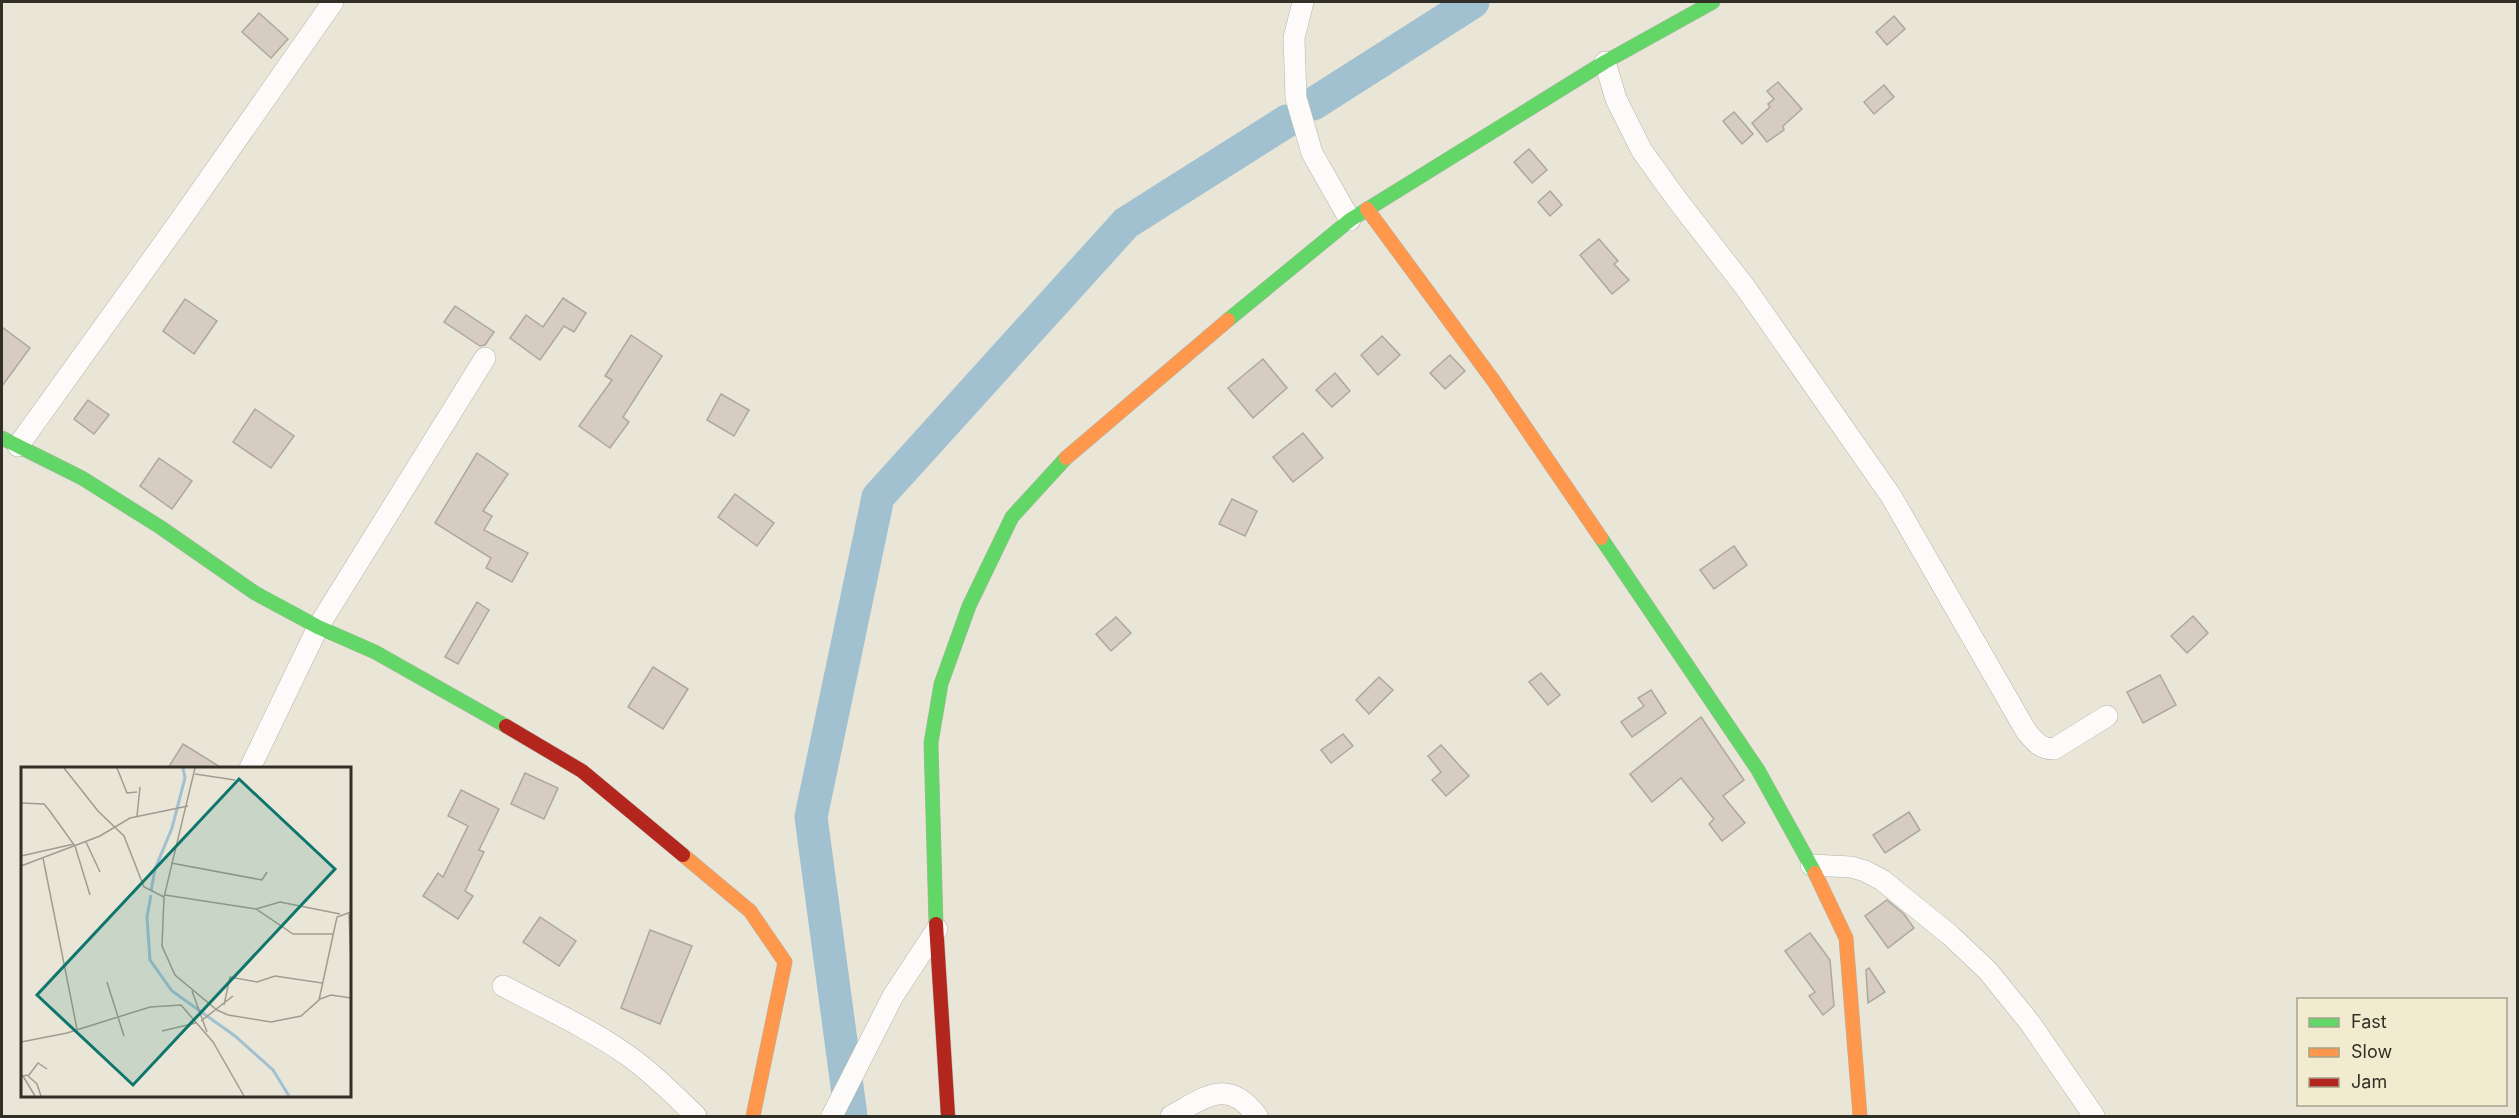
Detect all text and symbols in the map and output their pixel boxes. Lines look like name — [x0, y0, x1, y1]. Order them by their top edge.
inset map — [21, 767, 351, 1097]
legend — [2297, 998, 2507, 1106]
text: Fast — [2351, 1011, 2387, 1032]
text: Slow — [2351, 1041, 2392, 1062]
text: Jam — [2351, 1071, 2387, 1092]

